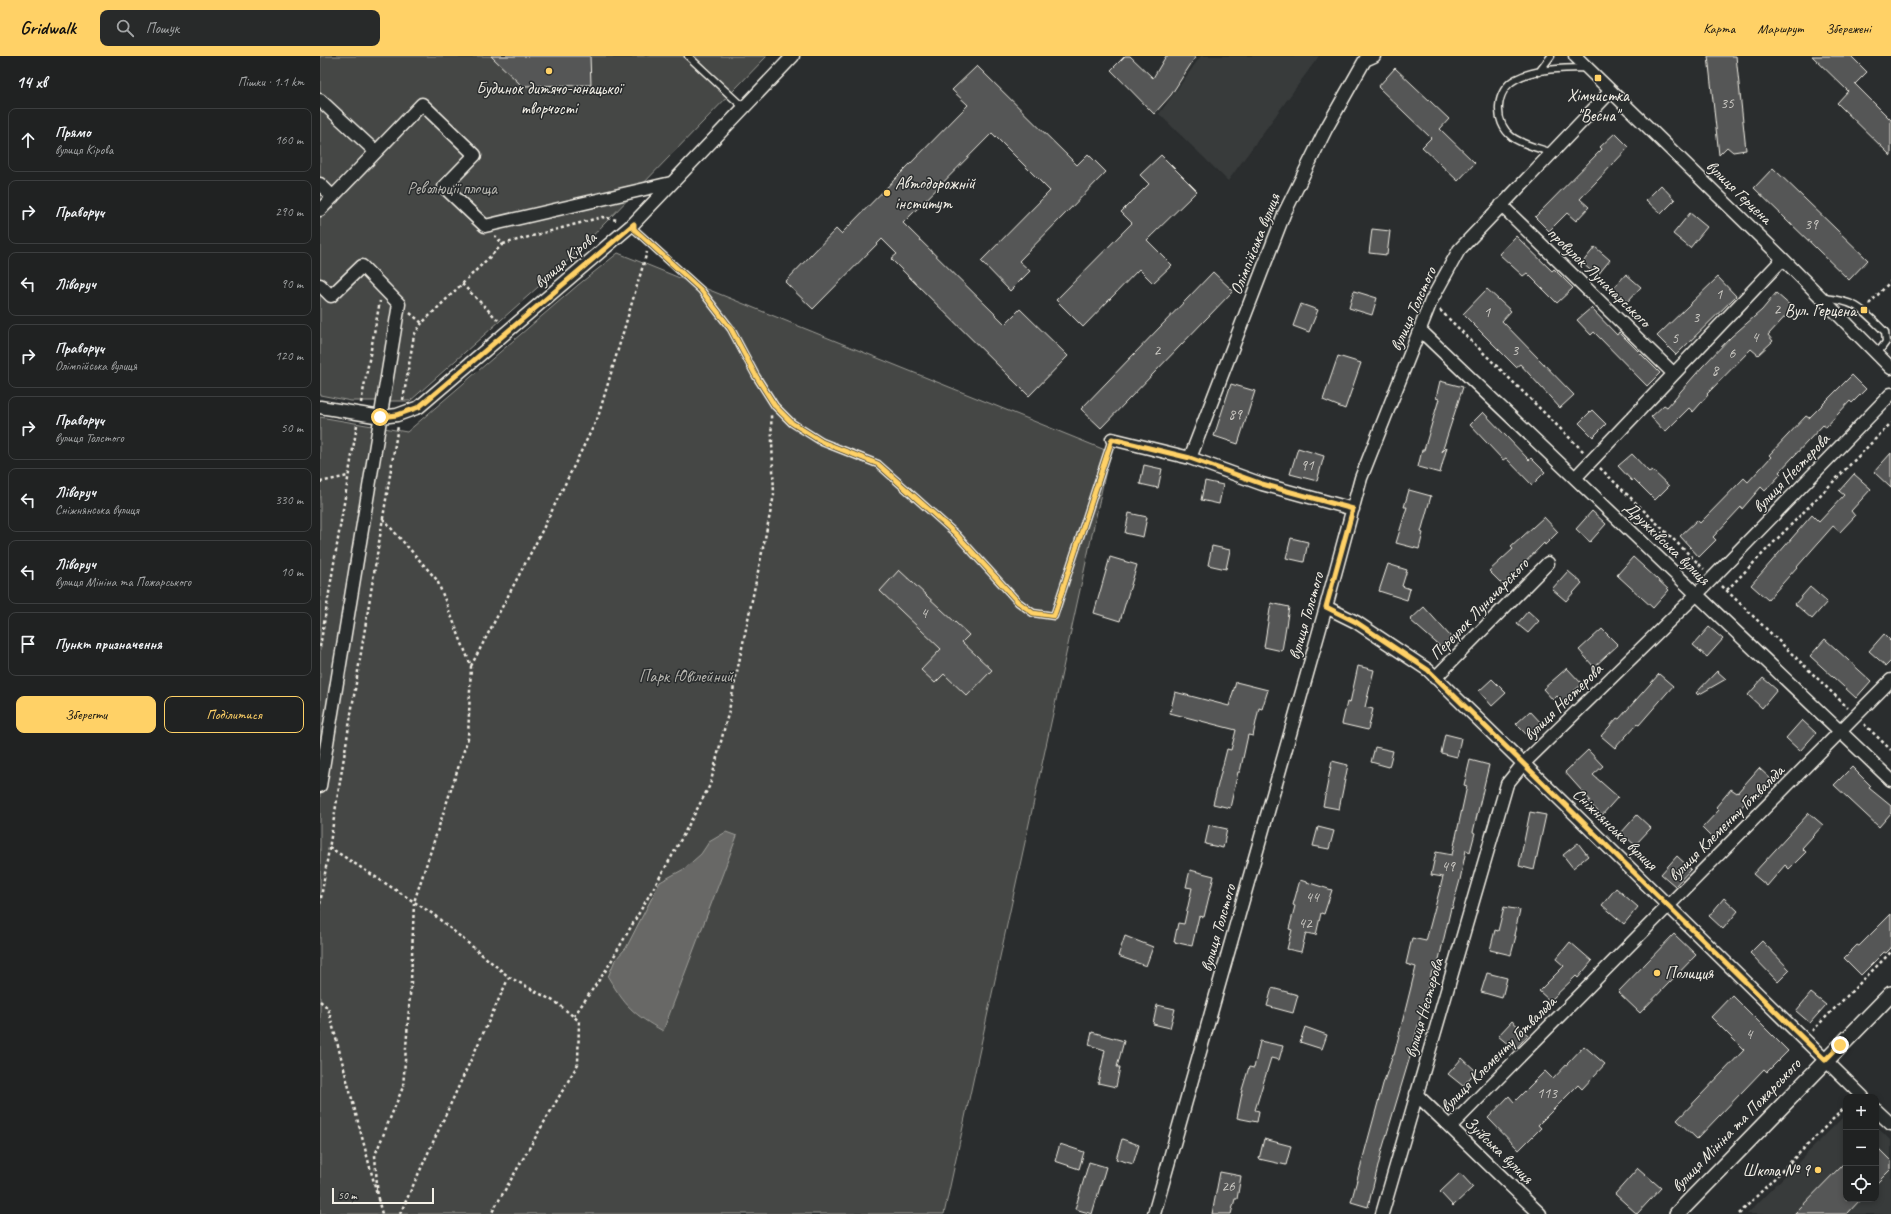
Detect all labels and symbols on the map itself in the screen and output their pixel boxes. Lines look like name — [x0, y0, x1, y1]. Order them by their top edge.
marker: Будинок дитячо-юнацької творчості — [544, 66, 554, 76]
marker: Хімчистка "Весна" — [1593, 73, 1603, 83]
place label: Будинок дитячо-юнацької творчості — [476, 78, 625, 119]
place label: Хімчистка "Весна" — [1567, 85, 1630, 126]
house number: 35 — [1720, 94, 1735, 113]
street label: вулиця Герцена — [1702, 155, 1778, 230]
place label: Автодорожній інститут — [895, 173, 976, 214]
park label: Революції площа — [407, 178, 498, 199]
marker: Автодорожній інститут — [882, 188, 892, 198]
street label: Олімпійська вулиця — [1225, 190, 1285, 298]
house number: 39 — [1804, 215, 1819, 234]
street label: провулок Луначарського — [1543, 222, 1657, 333]
street label: вулиця Кірова — [529, 226, 601, 293]
street label: вулиця Толстого — [1385, 263, 1441, 354]
house number: 1 — [1716, 285, 1724, 304]
house number: 2 — [1774, 300, 1782, 319]
place label: Вул. Герцена — [1785, 300, 1858, 321]
house number: 1 — [1484, 303, 1492, 322]
marker: Вул. Герцена — [1859, 305, 1869, 315]
house number: 3 — [1693, 308, 1701, 327]
house number: 4 — [1752, 328, 1760, 347]
house number: 5 — [1672, 329, 1680, 348]
house number: 2 — [1154, 341, 1162, 360]
house number: 3 — [1512, 341, 1520, 360]
house number: 6 — [1729, 344, 1737, 363]
house number: 8 — [1712, 361, 1720, 380]
house number: 89 — [1228, 405, 1243, 424]
route start — [371, 408, 389, 426]
street label: вулиця Нестерова — [1748, 428, 1835, 517]
house number: 91 — [1300, 456, 1315, 475]
street label: Дружківська вулиця — [1620, 497, 1715, 590]
street label: Переулок Луначарского — [1425, 553, 1534, 664]
street label: вулиця Толстого — [1284, 569, 1329, 662]
house number: 4 — [921, 604, 929, 623]
street label: вулиця Нестерова — [1519, 658, 1608, 745]
park label: Парк Ювілейний — [639, 666, 734, 687]
street label: вулиця Клементу Готвальда — [1663, 759, 1790, 886]
street label: Сніжнянська вулиця — [1568, 783, 1663, 876]
house number: 49 — [1441, 857, 1456, 876]
street label: вулиця Толстого — [1196, 881, 1241, 974]
house number: 44 — [1305, 888, 1320, 907]
house number: 42 — [1298, 914, 1313, 933]
street label: вулиця Нестерова — [1400, 954, 1449, 1060]
place label: Полиция — [1665, 963, 1714, 984]
marker: Полиция — [1652, 968, 1662, 978]
street label: вулиця Клементу Готвальда — [1435, 990, 1562, 1117]
house number: 4 — [1746, 1025, 1754, 1044]
route end — [1831, 1036, 1849, 1054]
street label: вулиця Мініна та Пожарського — [1667, 1053, 1806, 1196]
house number: 113 — [1537, 1084, 1558, 1103]
street label: Зуївська вулиця — [1460, 1112, 1538, 1189]
place label: Школа № 9 — [1743, 1160, 1811, 1181]
marker: Школа № 9 — [1813, 1165, 1823, 1175]
house number: 26 — [1221, 1177, 1236, 1196]
scale bar — [332, 1186, 434, 1205]

